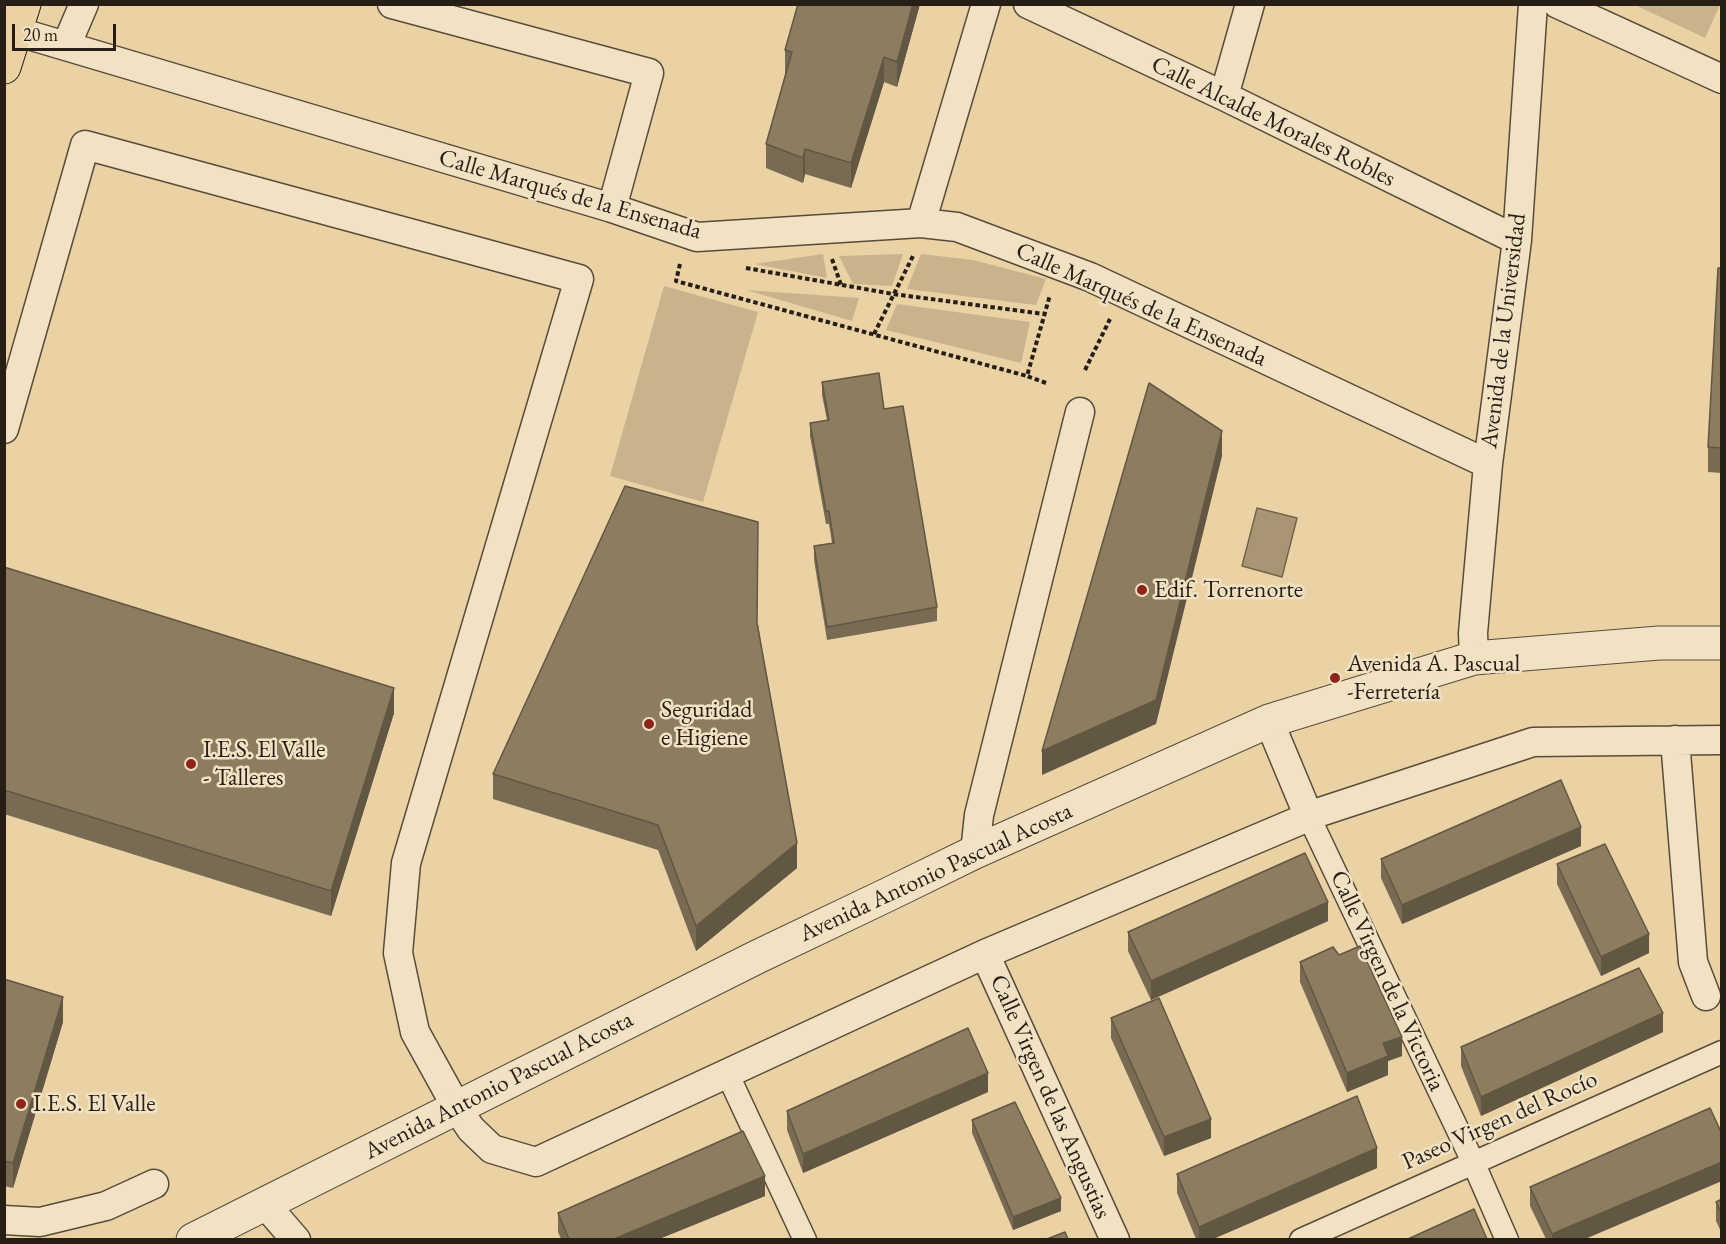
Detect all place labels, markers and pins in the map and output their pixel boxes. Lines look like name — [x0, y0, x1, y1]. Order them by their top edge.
place label: Edif. Torrenorte — [1154, 576, 1303, 604]
marker: Edif. Torrenorte — [1135, 583, 1149, 597]
place label: Avenida A. Pascual -Ferretería — [1347, 650, 1520, 706]
marker: Avenida A. Pascual -Ferretería — [1328, 671, 1342, 685]
place label: Seguridad e Higiene — [661, 696, 752, 752]
marker: Seguridad e Higiene — [642, 717, 656, 731]
place label: I.E.S. El Valle - Talleres — [203, 736, 325, 792]
marker: I.E.S. El Valle - Talleres — [184, 757, 198, 771]
place label: I.E.S. El Valle — [33, 1090, 155, 1118]
marker: I.E.S. El Valle — [14, 1097, 28, 1111]

